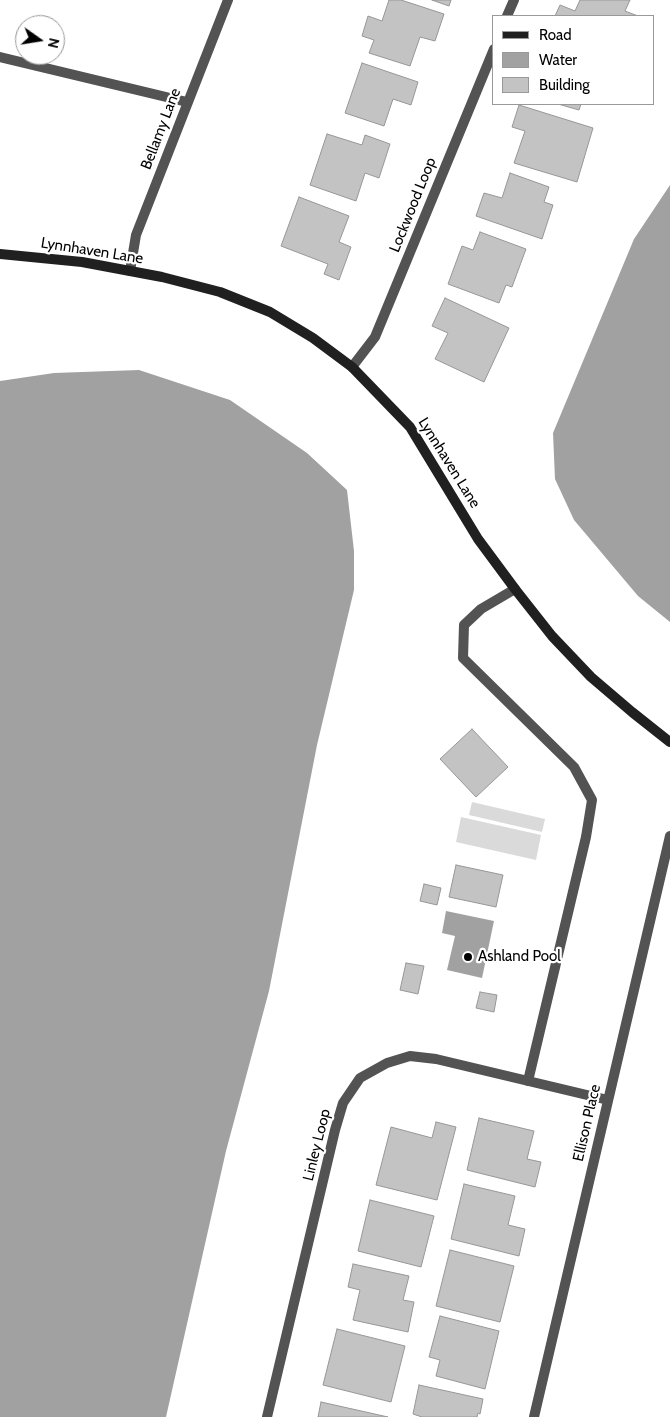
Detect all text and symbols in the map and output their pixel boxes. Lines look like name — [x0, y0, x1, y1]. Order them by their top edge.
north arrow — [15, 15, 65, 65]
legend — [492, 15, 655, 105]
text: Road — [539, 26, 572, 44]
text: N — [44, 36, 64, 50]
text: Water — [539, 51, 577, 69]
text: Building — [539, 76, 590, 94]
street label: Bellamy Lane — [137, 86, 185, 172]
street label: Lockwood Loop — [386, 155, 440, 255]
street label: Lynnhaven Lane — [40, 234, 144, 268]
street label: Lynnhaven Lane — [414, 414, 484, 512]
place label: Ashland Pool — [478, 948, 561, 966]
marker: Ashland Pool — [462, 951, 474, 963]
street label: Ellison Place — [569, 1083, 605, 1163]
street label: Linley Loop — [299, 1107, 335, 1183]

